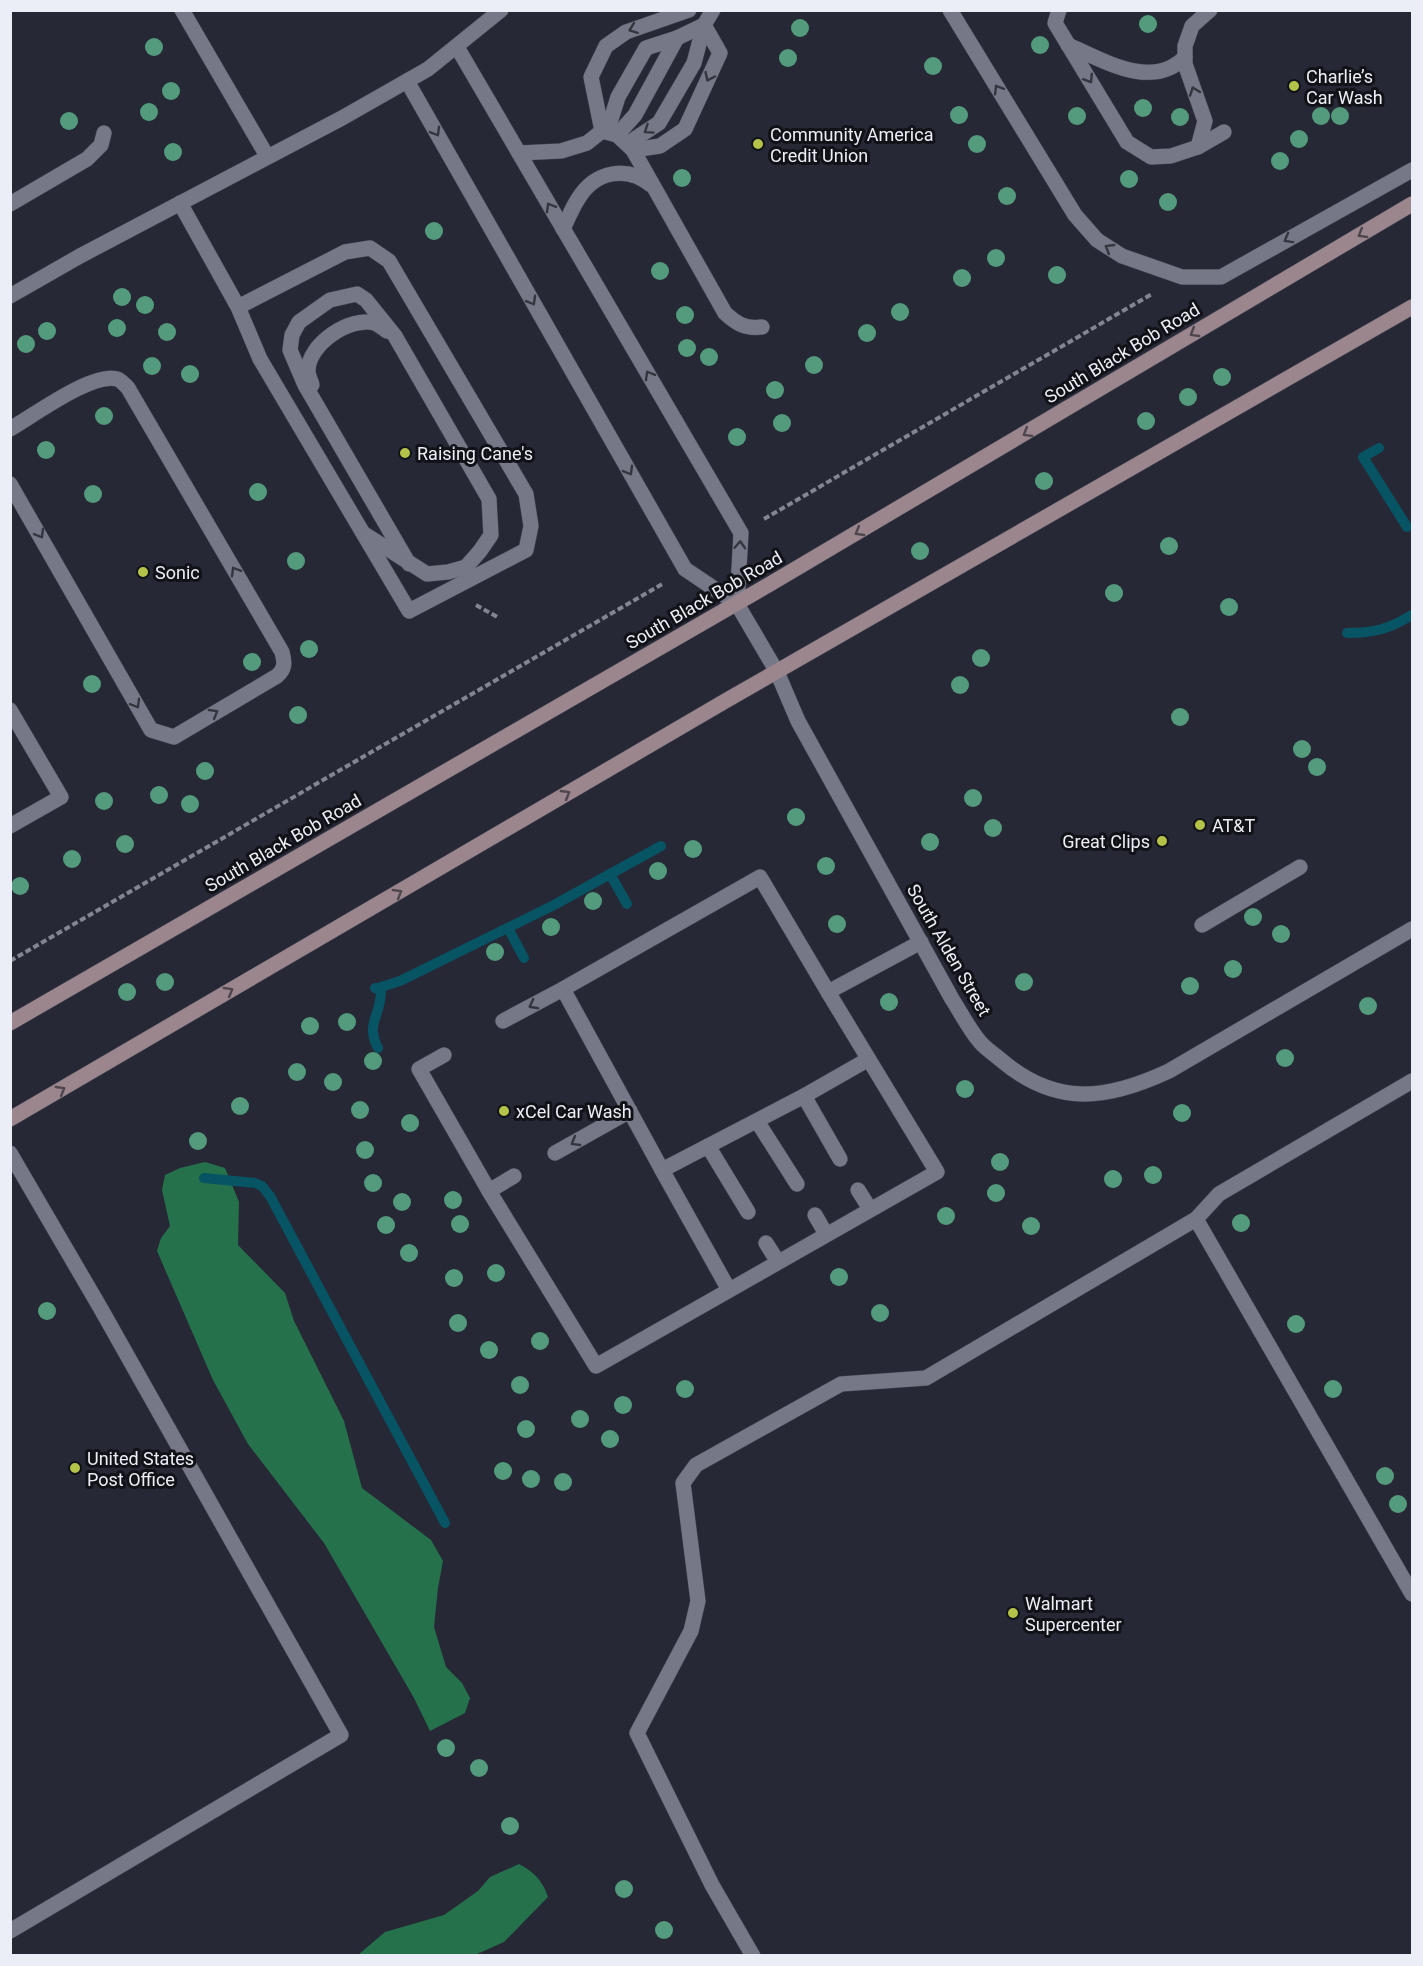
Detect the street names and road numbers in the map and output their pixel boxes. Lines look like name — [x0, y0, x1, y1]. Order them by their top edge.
street label: South Black Bob Road — [1041, 298, 1203, 408]
street label: South Black Bob Road — [622, 547, 786, 653]
street label: South Black Bob Road — [201, 790, 365, 896]
street label: South Alden Street — [903, 880, 995, 1020]

